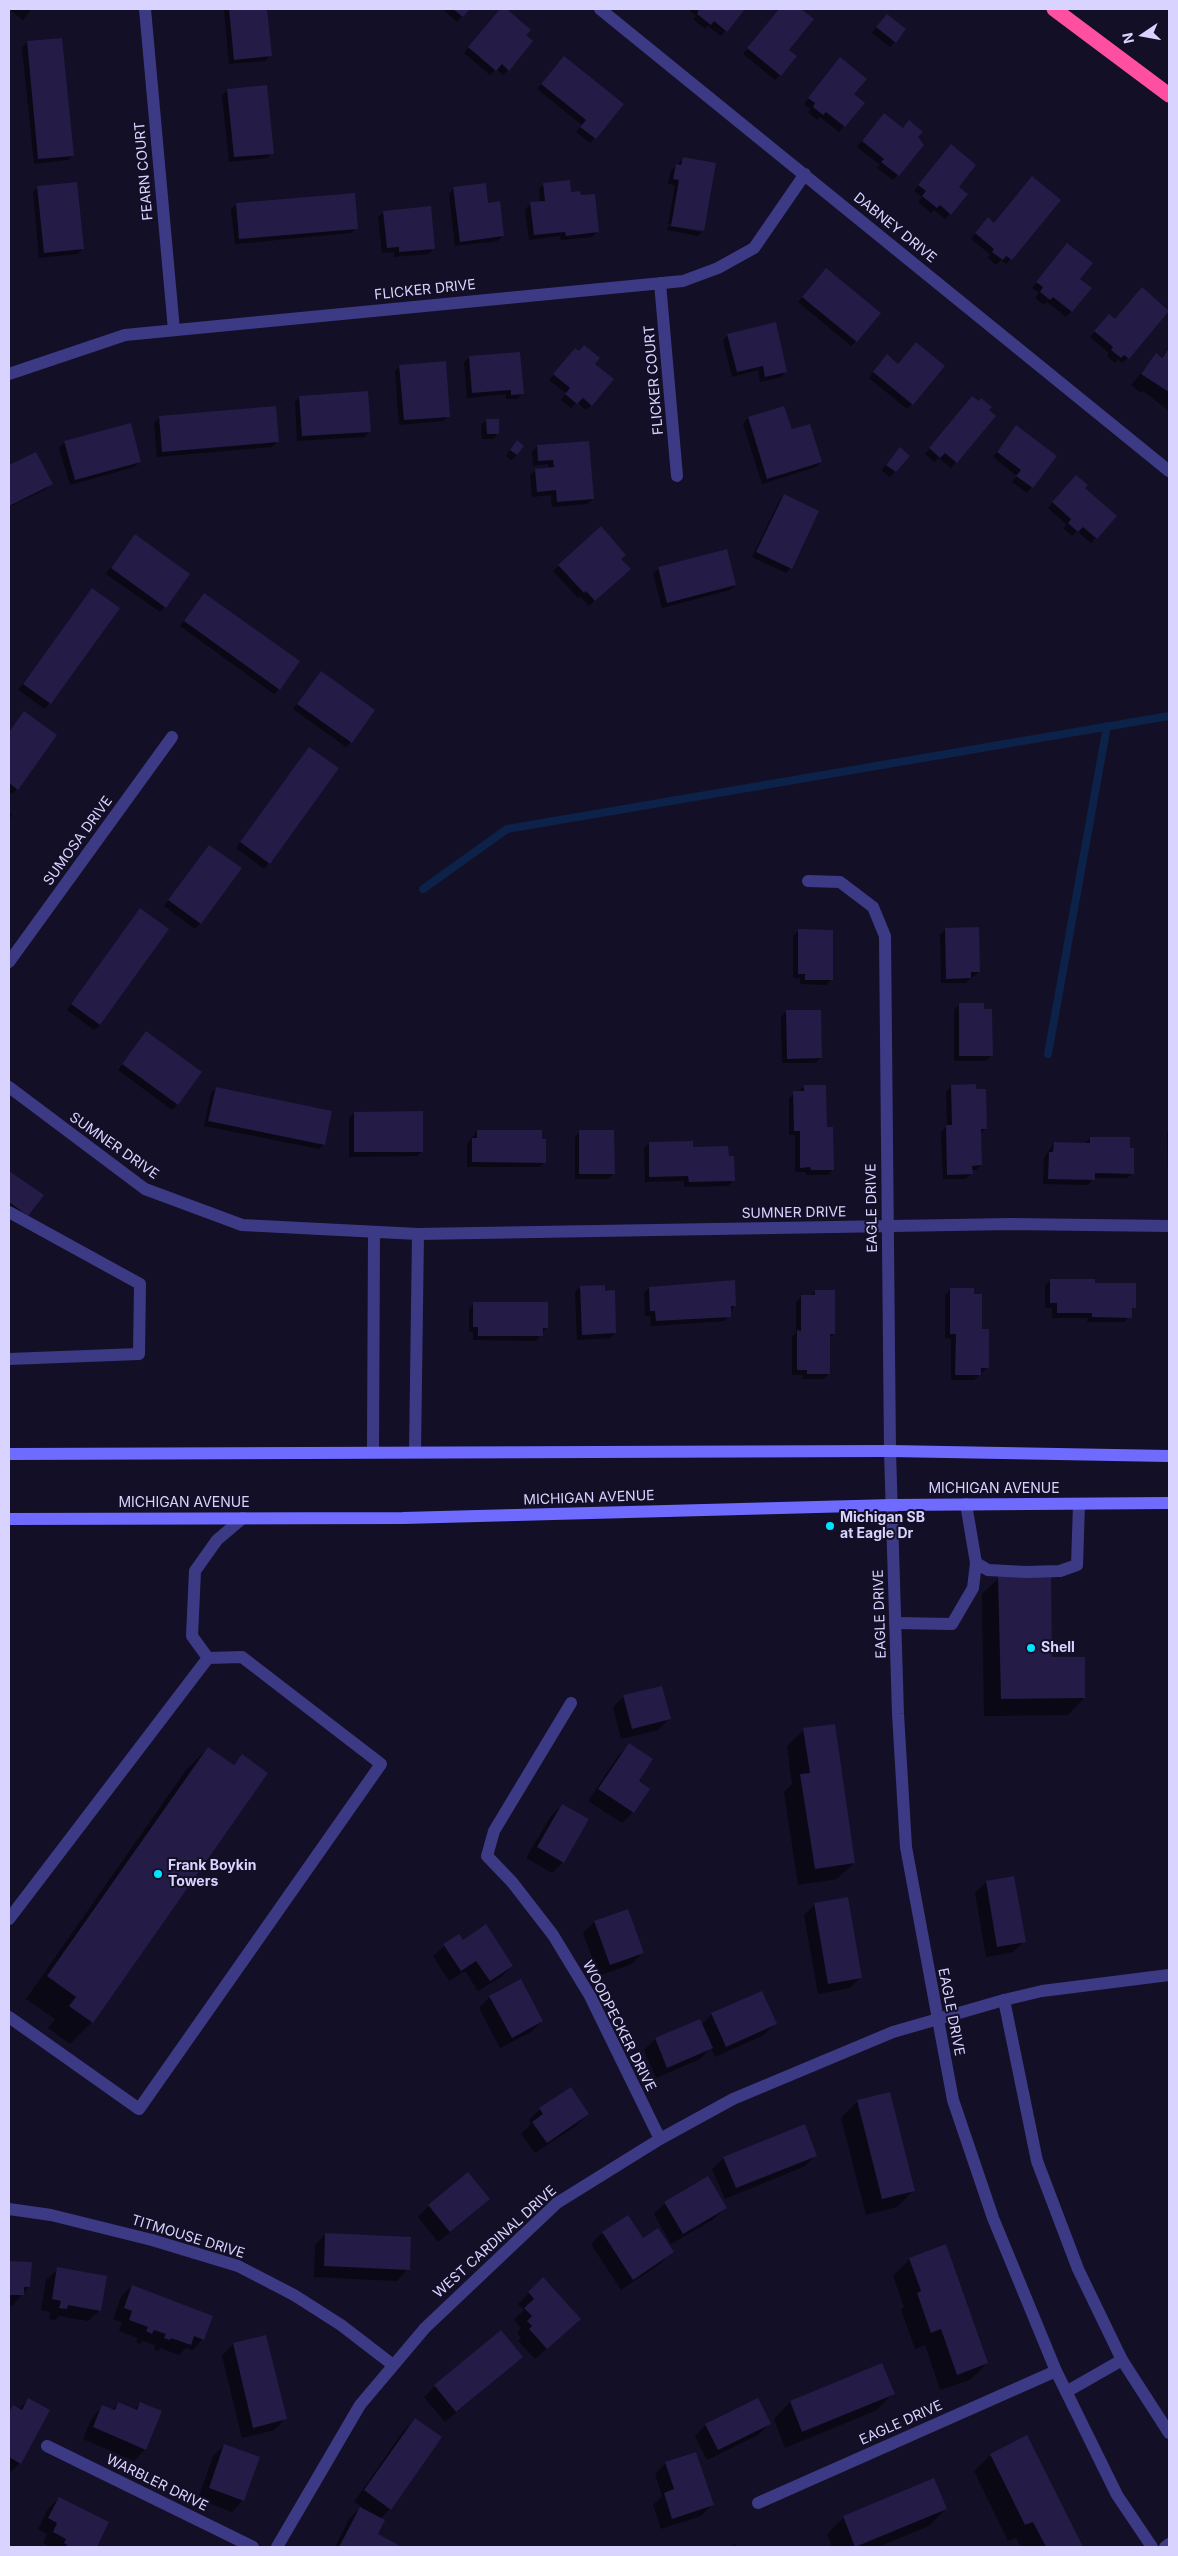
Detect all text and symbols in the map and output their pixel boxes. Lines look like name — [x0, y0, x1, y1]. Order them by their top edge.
north arrow — [1118, 10, 1168, 60]
text: N — [1118, 31, 1137, 45]
street label: FEARN COURT — [131, 121, 157, 221]
street label: DABNEY DRIVE — [850, 189, 940, 267]
street label: FLICKER DRIVE — [373, 276, 477, 304]
street label: FLICKER COURT — [641, 324, 667, 436]
street label: SUMOSA DRIVE — [40, 793, 116, 889]
street label: SUMNER DRIVE — [66, 1109, 162, 1183]
street label: EAGLE DRIVE — [863, 1163, 881, 1253]
street label: SUMNER DRIVE — [741, 1204, 847, 1222]
street label: MICHIGAN AVENUE — [928, 1481, 1060, 1497]
street label: MICHIGAN AVENUE — [523, 1487, 655, 1509]
street label: MICHIGAN AVENUE — [118, 1495, 250, 1511]
place label: Michigan SB at Eagle Dr — [840, 1510, 925, 1542]
marker: Michigan SB at Eagle Dr — [824, 1520, 836, 1532]
street label: EAGLE DRIVE — [870, 1569, 890, 1659]
place label: Shell — [1041, 1640, 1075, 1656]
marker: Shell — [1025, 1642, 1037, 1654]
place label: Frank Boykin Towers — [168, 1858, 256, 1890]
marker: Frank Boykin Towers — [152, 1868, 164, 1880]
street label: WOODPECKER DRIVE — [579, 1958, 659, 2094]
street label: EAGLE DRIVE — [934, 1967, 968, 2057]
street label: WEST CARDINAL DRIVE — [430, 2182, 560, 2302]
street label: TITMOUSE DRIVE — [129, 2212, 247, 2262]
street label: EAGLE DRIVE — [857, 2397, 945, 2449]
street label: WARBLER DRIVE — [103, 2451, 211, 2515]

